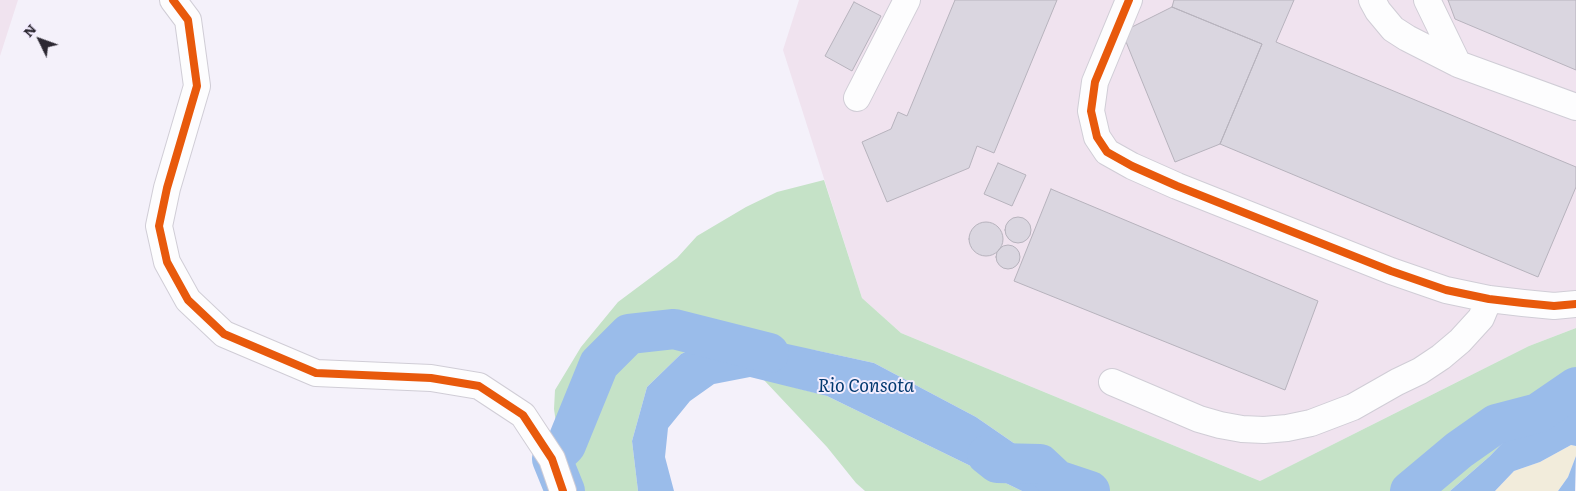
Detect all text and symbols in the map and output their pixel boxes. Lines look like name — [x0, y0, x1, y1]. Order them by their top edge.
north arrow — [15, 15, 65, 65]
text: N — [17, 19, 40, 41]
water label: Rio Consota — [818, 376, 914, 398]

